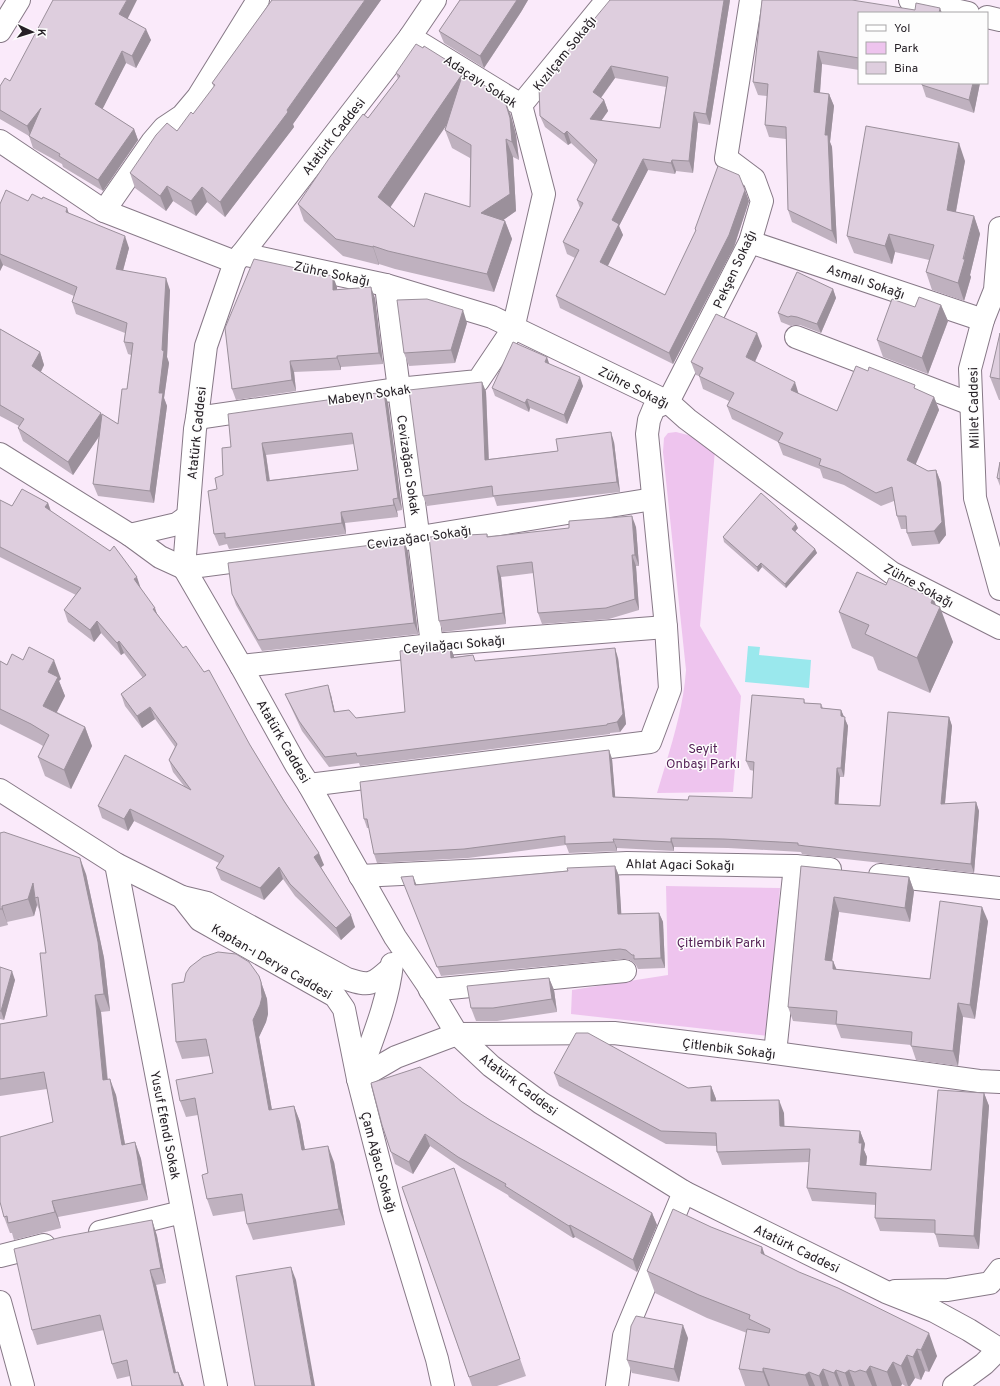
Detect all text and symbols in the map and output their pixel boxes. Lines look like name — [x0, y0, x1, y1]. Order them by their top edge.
north arrow — [12, 12, 52, 52]
legend — [858, 12, 988, 84]
street label: Kızılçam Sokağı — [530, 14, 601, 95]
text: Yol — [894, 21, 910, 37]
text: K — [34, 28, 48, 37]
text: Park — [894, 41, 919, 57]
street label: Adaçayı Sokak — [440, 53, 520, 113]
text: Bina — [894, 61, 918, 77]
street label: Atatürk Caddesi — [299, 95, 370, 179]
street label: Pekşen Sokağı — [711, 228, 761, 311]
street label: Zühre Sokağı — [292, 259, 371, 291]
street label: Asmalı Sokağı — [824, 262, 907, 304]
street label: Zühre Sokağı — [595, 364, 671, 413]
street label: Millet Caddesi — [966, 367, 984, 449]
street label: Mabeyn Sokak — [327, 382, 412, 410]
street label: Atatürk Caddesi — [185, 386, 211, 481]
street label: Cevizağacı Sokak — [392, 414, 422, 517]
street label: Cevizağacı Sokağı — [366, 524, 472, 554]
street label: Zühre Sokağı — [880, 561, 956, 612]
street label: Ceyilağacı Sokağı — [403, 634, 506, 658]
street label: Atatürk Caddesi — [252, 697, 313, 787]
park label: Seyit Onbaşı Parkı — [666, 742, 740, 773]
street label: Ahlat Agaci Sokağı — [625, 857, 734, 875]
street label: Kaptan-ı Derya Caddesi — [208, 922, 334, 1004]
park label: Çitlembik Parkı — [677, 936, 765, 952]
street label: Çitlenbik Sokağı — [681, 1036, 776, 1064]
street label: Atatürk Caddesi — [476, 1051, 560, 1120]
street label: Yusuf Efendi Sokak — [146, 1070, 182, 1181]
street label: Çam Ağacı Sokağı — [356, 1110, 398, 1215]
street label: Atatürk Caddesi — [751, 1222, 842, 1278]

